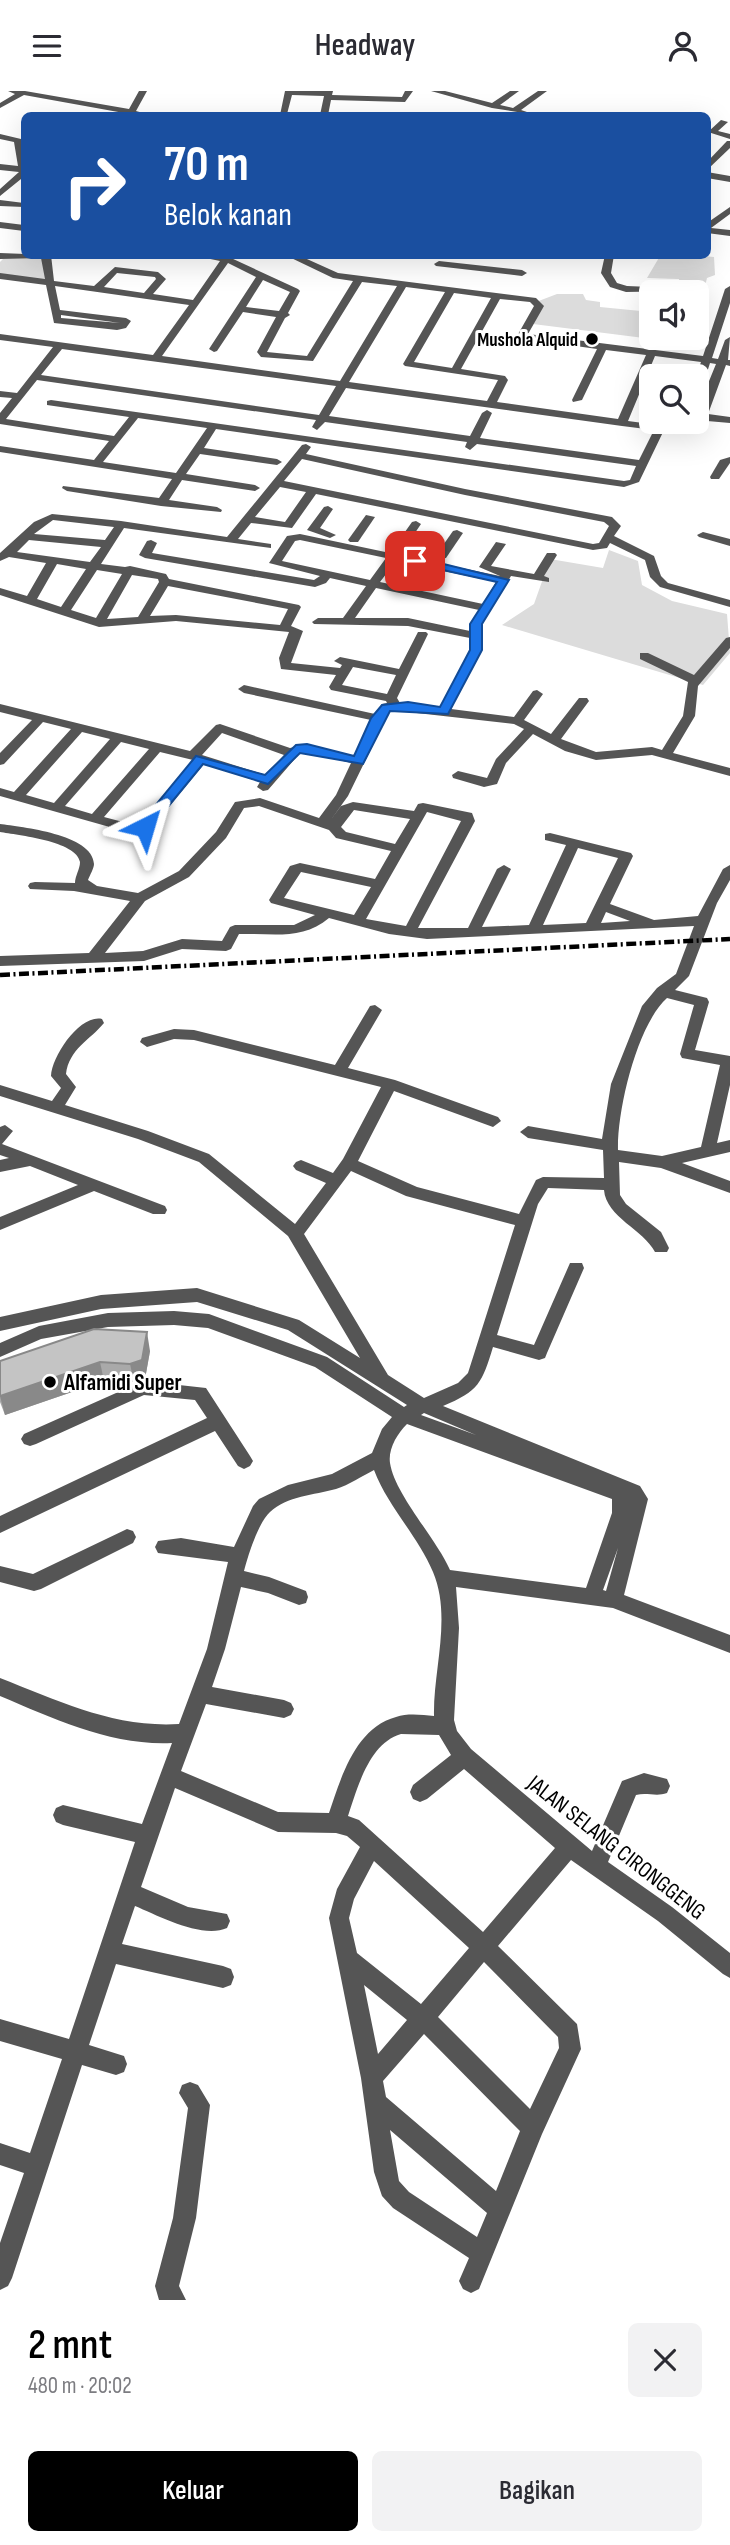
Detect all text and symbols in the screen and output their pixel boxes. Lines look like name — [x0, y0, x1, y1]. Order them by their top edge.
text: Headway — [315, 26, 415, 65]
icon: menu — [28, 27, 66, 65]
icon: person — [664, 27, 702, 65]
text: 70 m — [164, 136, 249, 195]
icon: right — [49, 140, 140, 231]
text: Belok kanan — [164, 196, 292, 235]
map controls — [639, 280, 709, 434]
button: sound — [639, 280, 709, 350]
place label: Mushola Alquid — [477, 329, 578, 352]
marker: Mushola Alquid — [584, 331, 600, 347]
button: search — [639, 364, 709, 434]
pin — [385, 531, 445, 591]
icon: arrive — [396, 542, 434, 580]
position arrow — [108, 790, 182, 864]
place label: Alfamidi Super — [63, 1369, 182, 1397]
marker: Alfamidi Super — [42, 1374, 58, 1390]
street label: JALAN SELANG CIRONGGENG — [521, 1769, 711, 1926]
text: 2 mnt — [28, 2320, 112, 2371]
button: close — [628, 2323, 702, 2397]
text: 480 m · 20:02 — [28, 2372, 132, 2400]
button: Keluar — [28, 2451, 358, 2531]
button: Bagikan — [372, 2451, 702, 2531]

